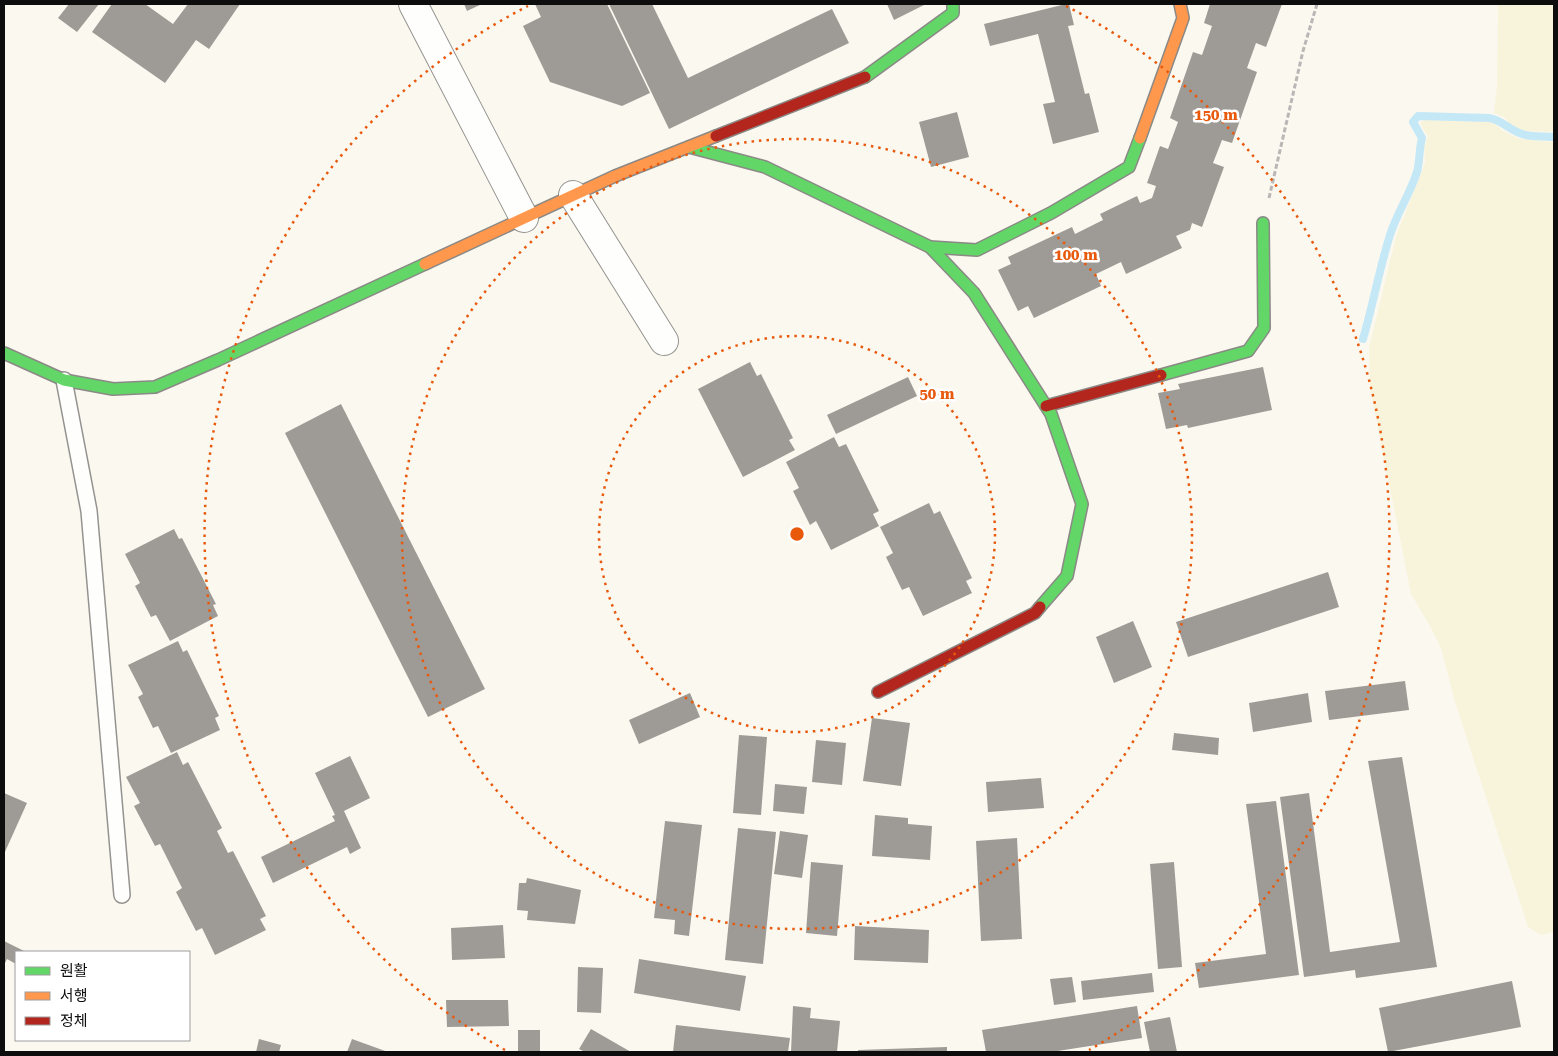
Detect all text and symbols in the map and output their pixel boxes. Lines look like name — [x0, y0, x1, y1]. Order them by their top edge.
text: 150 m — [1194, 106, 1238, 124]
text: 100 m — [1054, 246, 1098, 264]
text: 50 m — [919, 385, 955, 403]
centre of rings — [788, 525, 806, 543]
legend — [15, 951, 190, 1041]
text: 원활 — [60, 962, 88, 980]
text: 서행 — [60, 987, 88, 1005]
text: 정체 — [60, 1012, 88, 1030]

